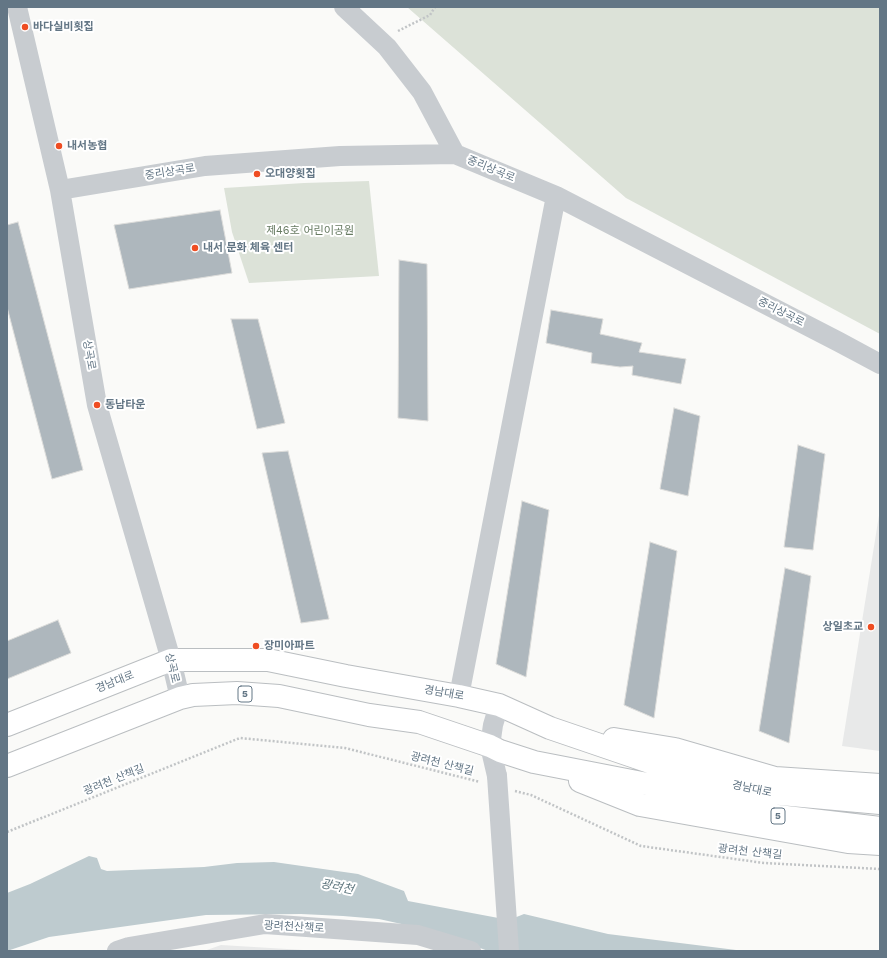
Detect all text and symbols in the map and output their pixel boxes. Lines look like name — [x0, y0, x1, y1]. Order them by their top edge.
place label: 바다실비횟집 — [33, 20, 94, 34]
marker: 바다실비횟집 — [20, 22, 30, 32]
place label: 내서농협 — [67, 139, 107, 153]
marker: 내서농협 — [54, 141, 64, 151]
street label: 중리상곡로 — [465, 153, 517, 185]
street label: 중리상곡로 — [144, 162, 196, 182]
place label: 오대양횟집 — [265, 167, 316, 181]
marker: 오대양횟집 — [252, 169, 262, 179]
park label: 제46호 어린이공원 — [266, 224, 354, 238]
place label: 내서 문화 체육 센터 — [203, 241, 293, 255]
marker: 내서 문화 체육 센터 — [190, 243, 200, 253]
street label: 중리상곡로 — [755, 295, 807, 329]
street label: 상곡로 — [80, 339, 98, 371]
place label: 동남타운 — [105, 398, 145, 412]
marker: 동남타운 — [92, 400, 102, 410]
place label: 상일초교 — [823, 620, 863, 634]
marker: 상일초교 — [866, 622, 876, 632]
place label: 장미아파트 — [264, 639, 315, 653]
marker: 장미아파트 — [251, 641, 261, 651]
street label: 상곡로 — [162, 652, 182, 684]
street label: 경남대로 — [94, 668, 136, 696]
street label: 경남대로 — [423, 683, 465, 703]
road number: 5 — [238, 686, 252, 702]
street label: 광려천 산책길 — [409, 750, 475, 778]
street label: 광려천 산책길 — [82, 762, 146, 798]
street label: 경남대로 — [731, 778, 773, 800]
road number: 5 — [771, 808, 785, 824]
street label: 광려천 산책길 — [717, 842, 783, 862]
water label: 광려천 — [319, 877, 355, 897]
street label: 광려천산책로 — [263, 919, 325, 935]

